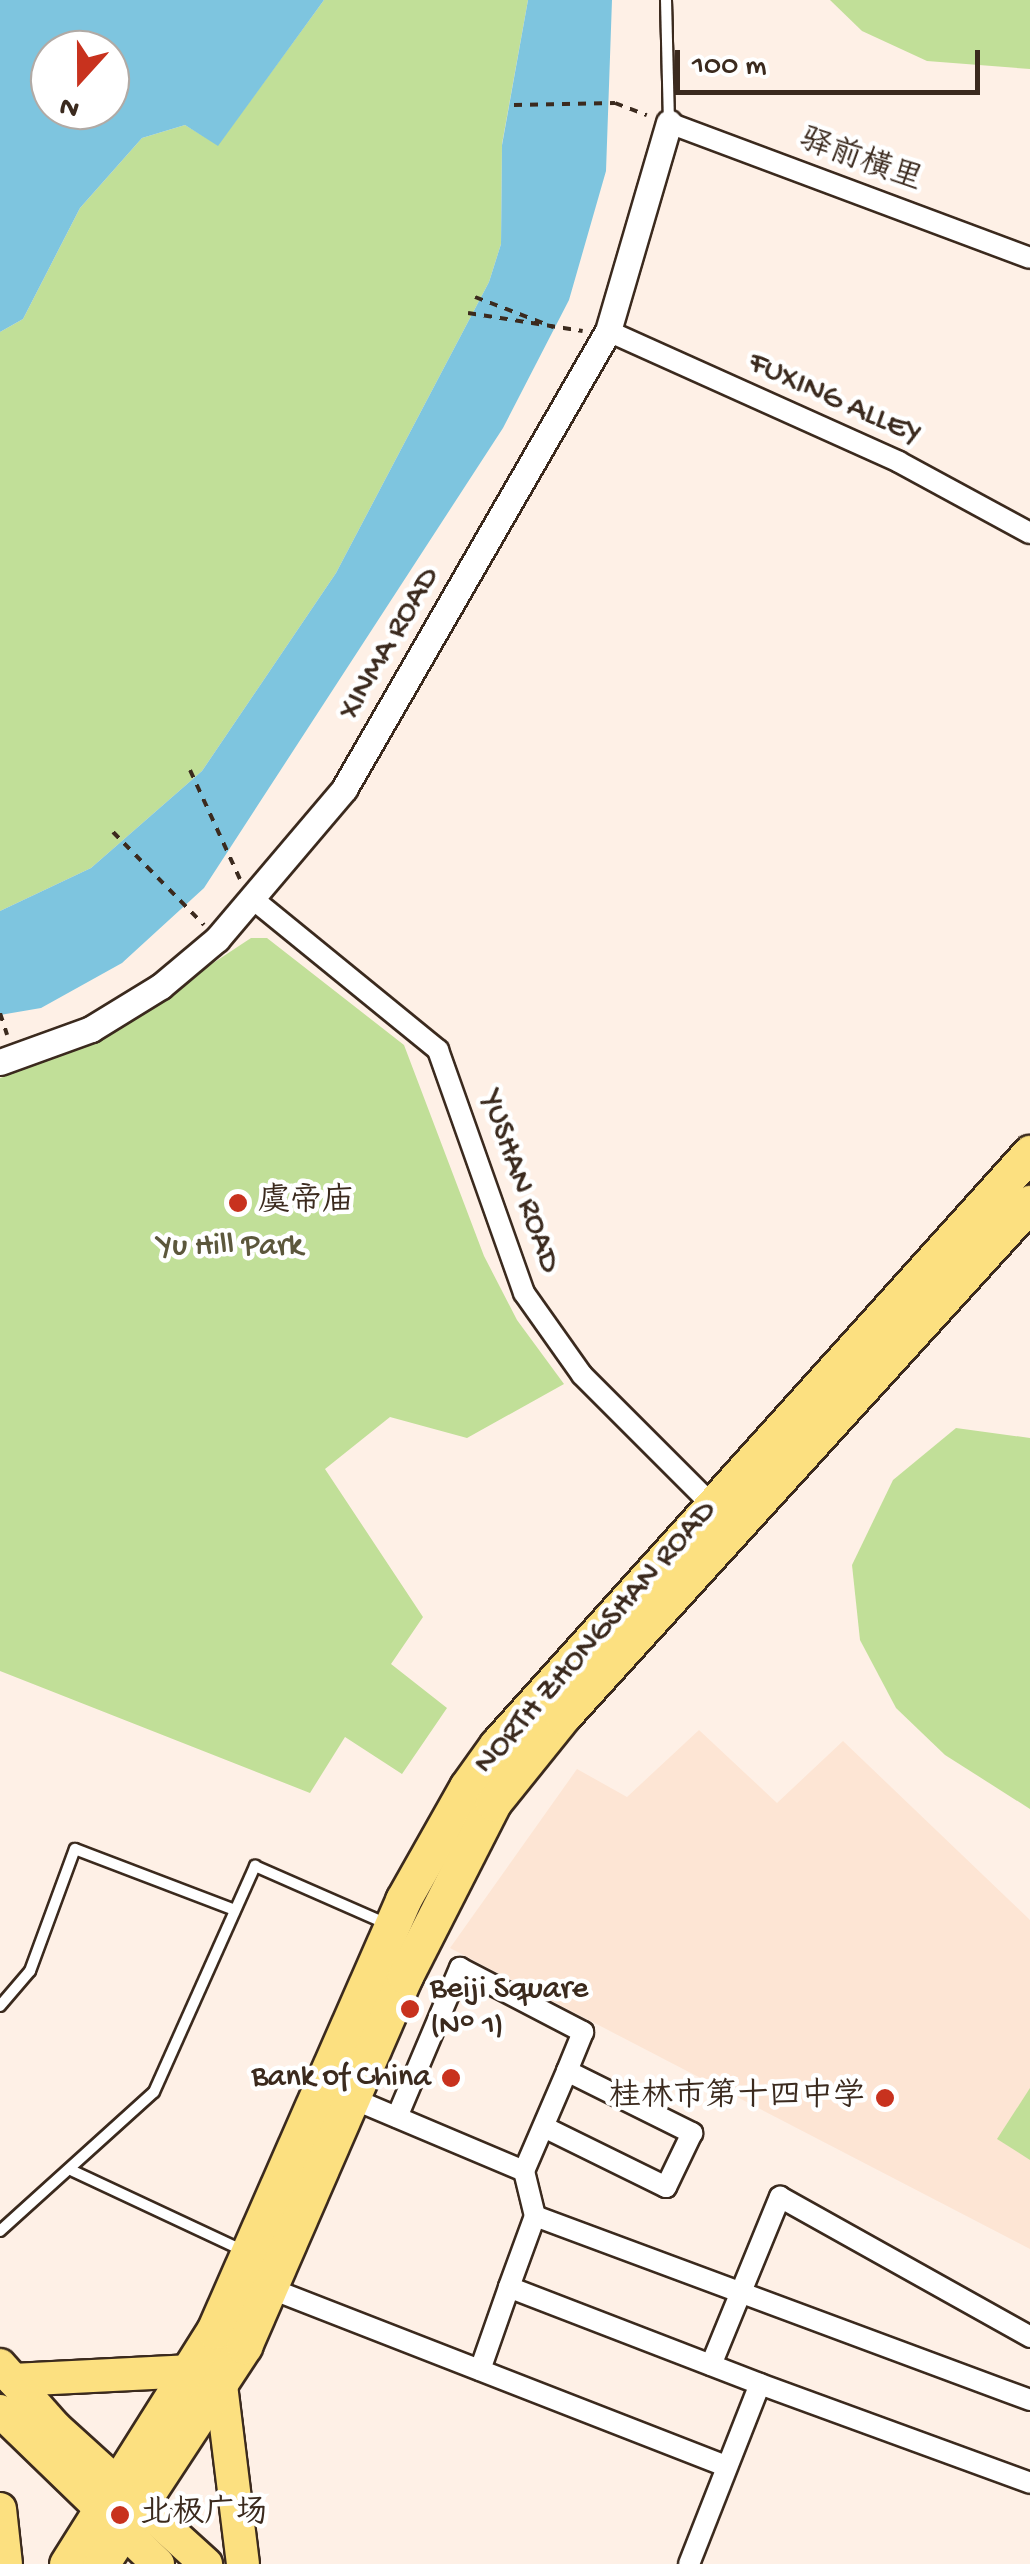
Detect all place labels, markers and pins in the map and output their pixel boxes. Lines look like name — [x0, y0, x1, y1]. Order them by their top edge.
place label: 虞帝庙 — [258, 1184, 354, 1222]
marker: 虞帝庙 — [227, 1192, 249, 1214]
place label: Beiji Square (N° 1) — [430, 1972, 588, 2047]
marker: Beiji Square (N° 1) — [399, 1998, 421, 2020]
place label: Bank of China — [251, 2059, 431, 2097]
marker: Bank of China — [440, 2067, 462, 2089]
place label: 桂林市第十四中学 — [609, 2079, 865, 2117]
marker: 桂林市第十四中学 — [874, 2087, 896, 2109]
place label: 北极广场 — [140, 2496, 268, 2534]
marker: 北极广场 — [109, 2504, 131, 2526]

